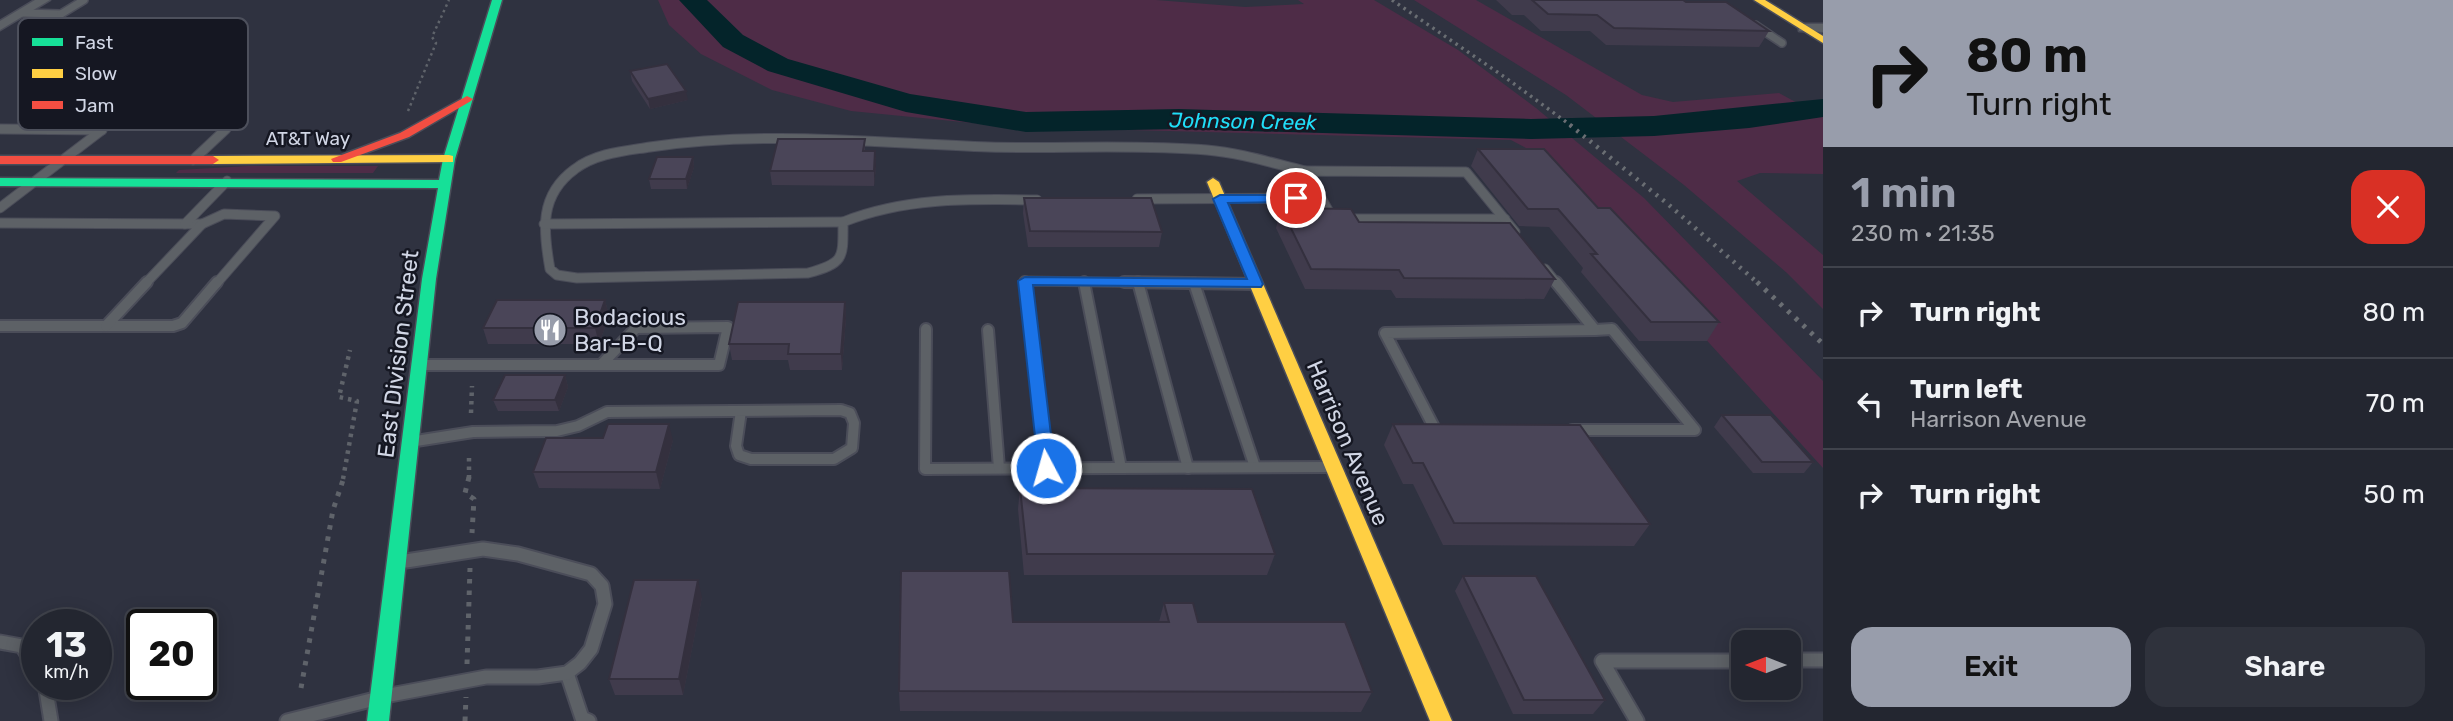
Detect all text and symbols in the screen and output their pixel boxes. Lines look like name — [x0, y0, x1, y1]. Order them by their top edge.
legend — [18, 18, 248, 130]
text: 80 m — [1966, 26, 2088, 84]
icon: right — [1851, 28, 1942, 119]
text: Fast — [75, 31, 114, 54]
text: Slow — [75, 62, 117, 85]
text: Turn right — [1966, 85, 2111, 123]
text: Jam — [75, 94, 114, 117]
water label: Johnson Creek — [1169, 107, 1318, 135]
street label: AT&T Way — [266, 127, 350, 150]
pin — [1266, 168, 1326, 228]
text: 1 min — [1851, 168, 1957, 218]
button: close — [2351, 170, 2425, 244]
icon: arrive — [1277, 179, 1315, 217]
text: 230 m · 21:35 — [1851, 219, 1995, 247]
street label: East Division Street — [371, 248, 425, 460]
icon: right — [1851, 294, 1889, 332]
text: Turn right — [1910, 297, 2040, 328]
text: 80 m — [2362, 297, 2425, 328]
place label: Bodacious Bar-B-Q — [574, 303, 686, 357]
restaurant icon: Bodacious Bar-B-Q — [531, 311, 569, 349]
street label: Harrison Avenue — [1301, 356, 1395, 530]
text: Turn left — [1910, 374, 2022, 405]
icon: left — [1851, 385, 1889, 423]
text: 70 m — [2366, 388, 2425, 419]
text: Harrison Avenue — [1910, 405, 2087, 433]
position arrow — [1009, 431, 1083, 505]
icon: right — [1851, 476, 1889, 514]
text: Turn right — [1910, 479, 2040, 510]
text: 50 m — [2364, 479, 2425, 510]
speed limit sign: 20 — [126, 609, 217, 700]
text: 13 — [46, 624, 87, 666]
button: Exit — [1851, 627, 2131, 707]
button: Share — [2145, 627, 2425, 707]
north arrow — [1731, 630, 1801, 700]
map controls — [1731, 630, 1801, 700]
text: km/h — [44, 661, 89, 683]

